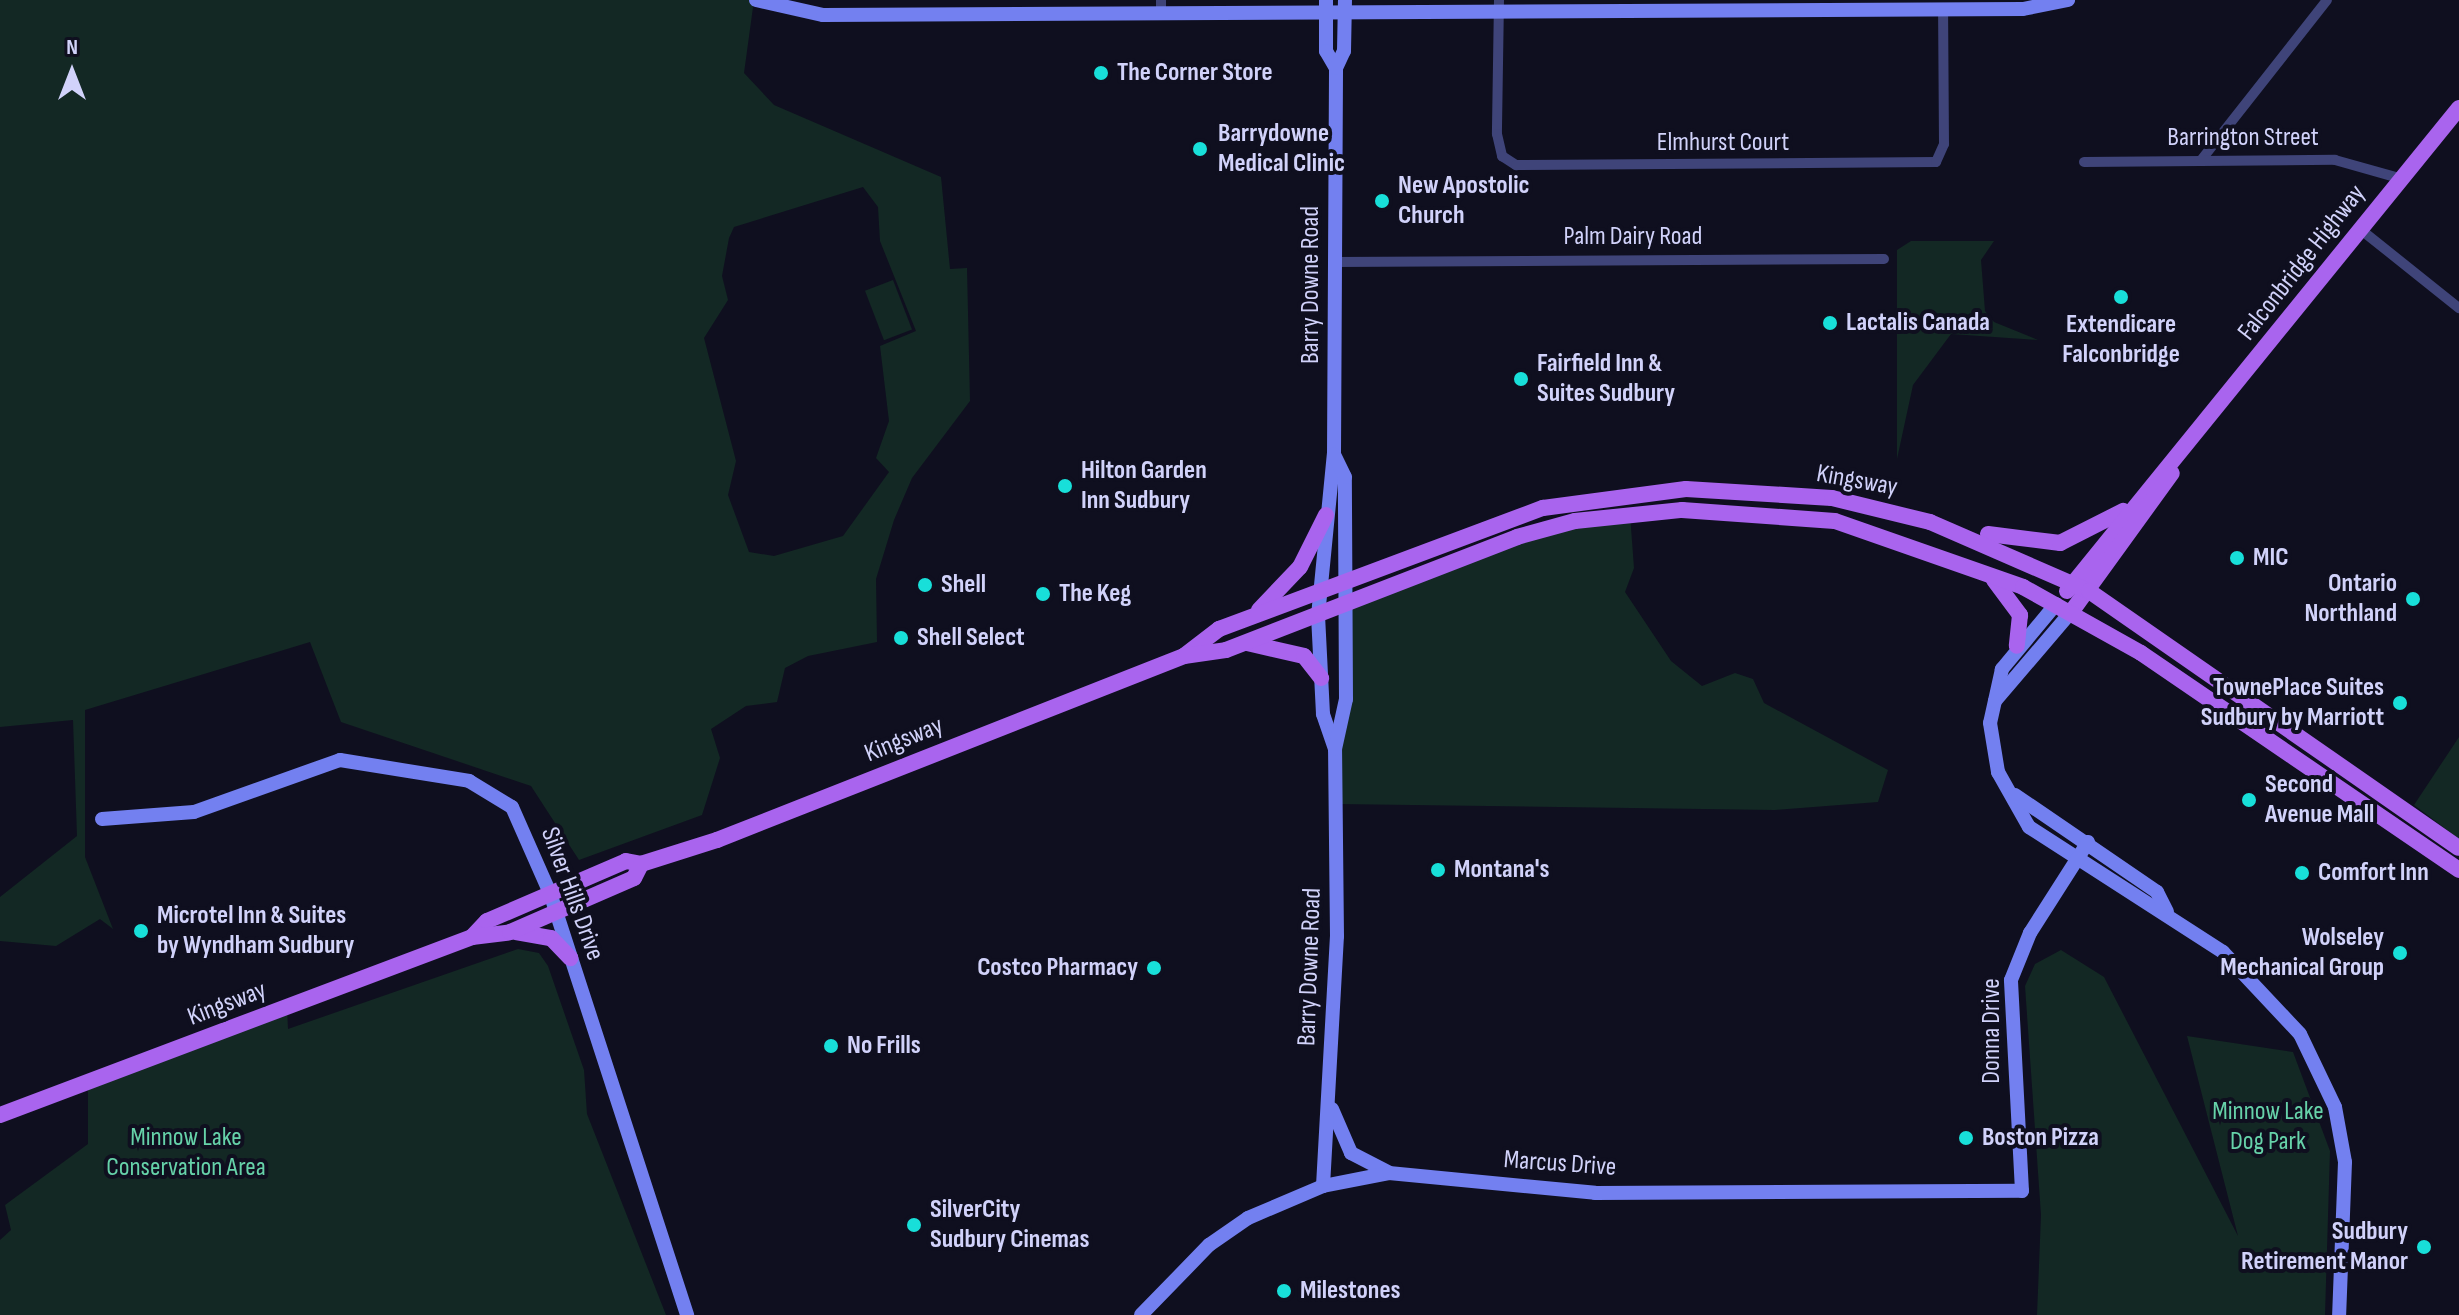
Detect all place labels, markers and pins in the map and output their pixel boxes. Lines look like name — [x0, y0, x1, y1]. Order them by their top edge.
place label: The Corner Store — [1117, 57, 1272, 89]
marker: The Corner Store — [1092, 64, 1110, 82]
place label: Barrydowne Medical Clinic — [1218, 118, 1345, 180]
marker: Barrydowne Medical Clinic — [1189, 138, 1211, 160]
place label: New Apostolic Church — [1398, 170, 1530, 232]
marker: New Apostolic Church — [1373, 192, 1391, 210]
marker: Extendicare Falconbridge — [2112, 288, 2130, 306]
place label: Lactalis Canada — [1846, 307, 1990, 339]
place label: Extendicare Falconbridge — [2062, 309, 2180, 370]
marker: Lactalis Canada — [1821, 314, 1839, 332]
place label: Fairfield Inn & Suites Sudbury — [1537, 348, 1675, 410]
marker: Fairfield Inn & Suites Sudbury — [1512, 370, 1530, 388]
place label: Hilton Garden Inn Sudbury — [1081, 455, 1207, 516]
marker: Hilton Garden Inn Sudbury — [1056, 477, 1074, 495]
place label: MIC — [2253, 542, 2289, 574]
marker: MIC — [2228, 549, 2246, 567]
place label: Ontario Northland — [2304, 568, 2397, 630]
place label: Shell — [941, 569, 986, 601]
marker: Shell — [916, 576, 934, 594]
place label: The Keg — [1059, 578, 1131, 610]
marker: The Keg — [1034, 585, 1052, 603]
marker: Ontario Northland — [2404, 590, 2422, 608]
place label: Shell Select — [917, 622, 1025, 654]
marker: Shell Select — [892, 629, 910, 647]
place label: TownePlace Suites Sudbury by Marriott — [2201, 672, 2384, 734]
marker: TownePlace Suites Sudbury by Marriott — [2391, 694, 2409, 712]
place label: Second Avenue Mall — [2265, 769, 2374, 830]
marker: Second Avenue Mall — [2240, 791, 2258, 809]
place label: Montana's — [1454, 854, 1550, 886]
place label: Comfort Inn — [2318, 857, 2429, 889]
marker: Montana's — [1429, 861, 1447, 879]
marker: Comfort Inn — [2293, 864, 2311, 882]
place label: Microtel Inn & Suites by Wyndham Sudbury — [157, 900, 354, 962]
marker: Microtel Inn & Suites by Wyndham Sudbury — [132, 922, 150, 940]
place label: Wolseley Mechanical Group — [2220, 922, 2384, 984]
marker: Wolseley Mechanical Group — [2391, 944, 2409, 962]
place label: Costco Pharmacy — [977, 952, 1138, 984]
marker: Costco Pharmacy — [1145, 959, 1163, 977]
place label: No Frills — [847, 1030, 921, 1062]
marker: No Frills — [822, 1037, 840, 1055]
place label: Boston Pizza — [1982, 1122, 2099, 1154]
marker: Boston Pizza — [1957, 1129, 1975, 1147]
place label: SilverCity Sudbury Cinemas — [930, 1194, 1089, 1256]
marker: SilverCity Sudbury Cinemas — [905, 1216, 923, 1234]
place label: Sudbury Retirement Manor — [2241, 1216, 2408, 1278]
marker: Sudbury Retirement Manor — [2415, 1238, 2433, 1256]
place label: Milestones — [1300, 1275, 1400, 1307]
marker: Milestones — [1275, 1282, 1293, 1300]

